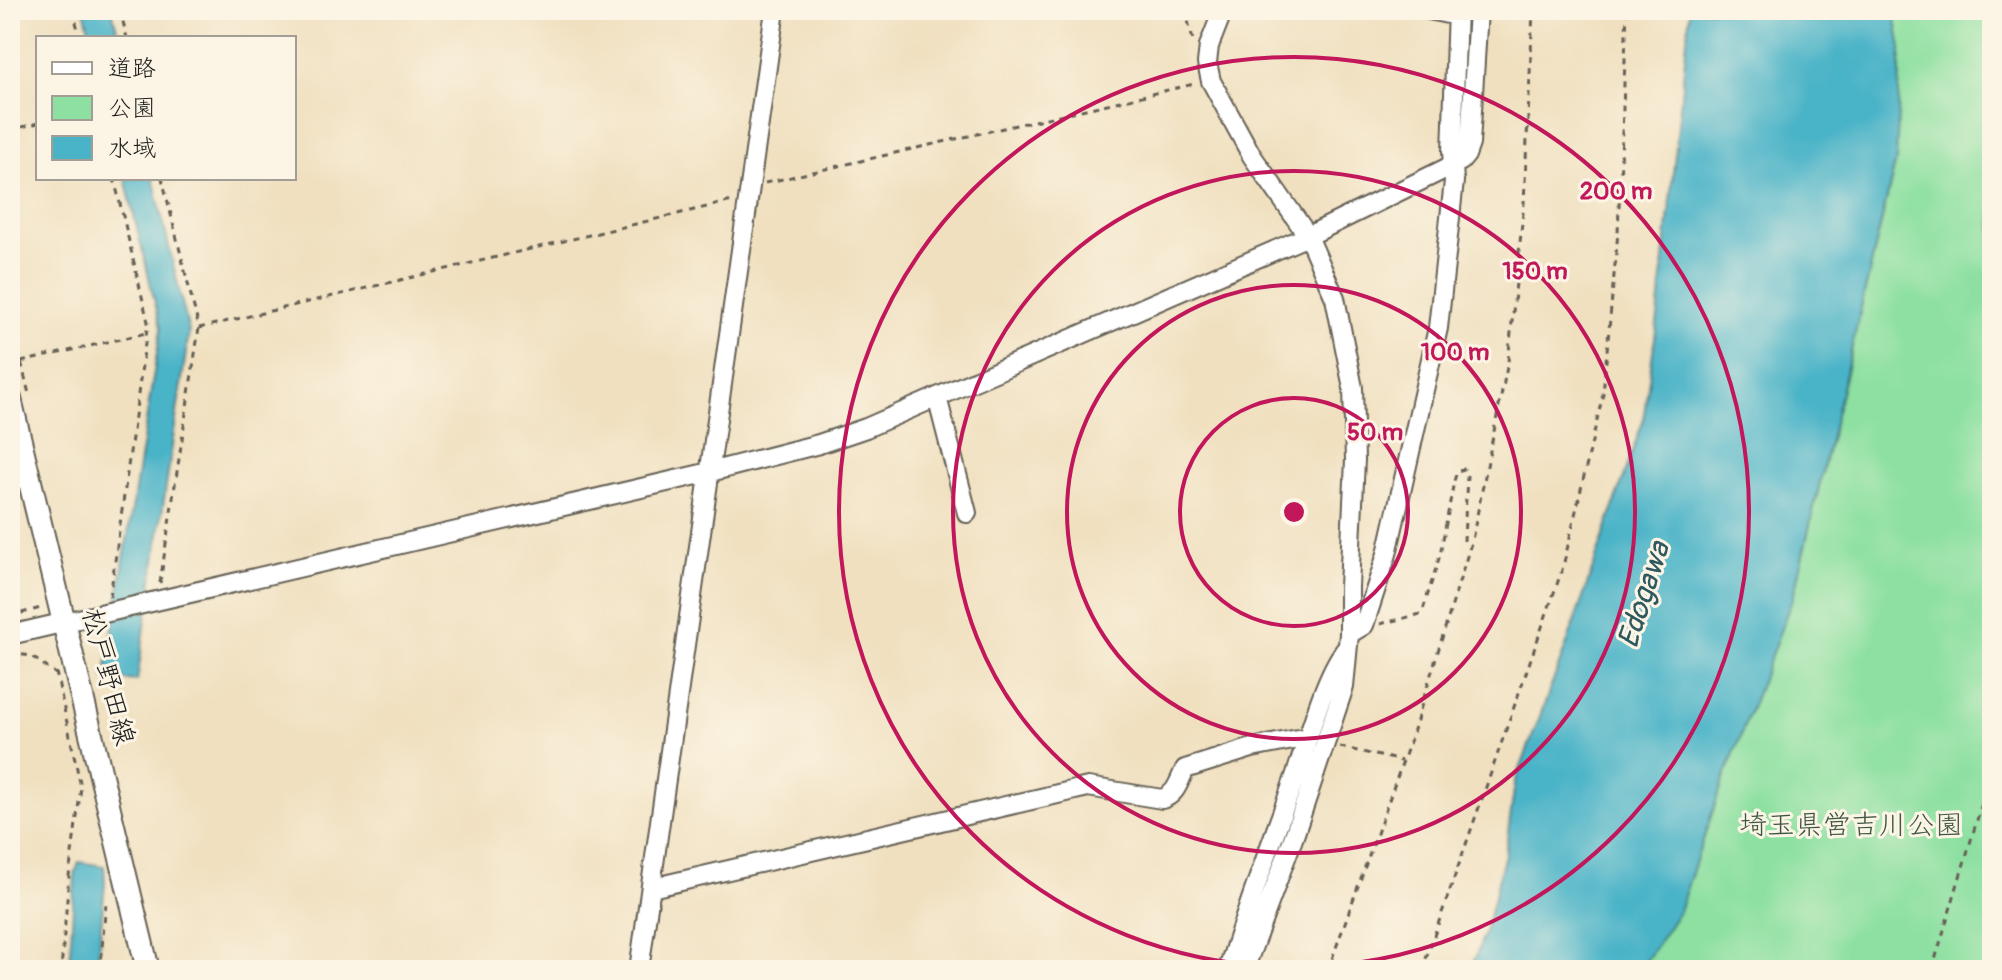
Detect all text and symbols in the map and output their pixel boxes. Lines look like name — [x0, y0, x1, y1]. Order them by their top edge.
legend — [36, 36, 296, 180]
text: 道路 — [108, 54, 156, 83]
text: 公園 — [108, 94, 156, 123]
text: 水域 — [108, 134, 156, 163]
text: 200 m — [1580, 177, 1652, 206]
text: 150 m — [1502, 257, 1568, 286]
text: 100 m — [1421, 338, 1489, 367]
text: 50 m — [1347, 418, 1403, 447]
centre of rings — [1280, 498, 1308, 526]
water label: Edogawa — [1610, 535, 1679, 653]
street label: 松戸野田線 — [74, 605, 142, 749]
park label: 埼玉県営吉川公園 — [1739, 808, 1963, 843]

